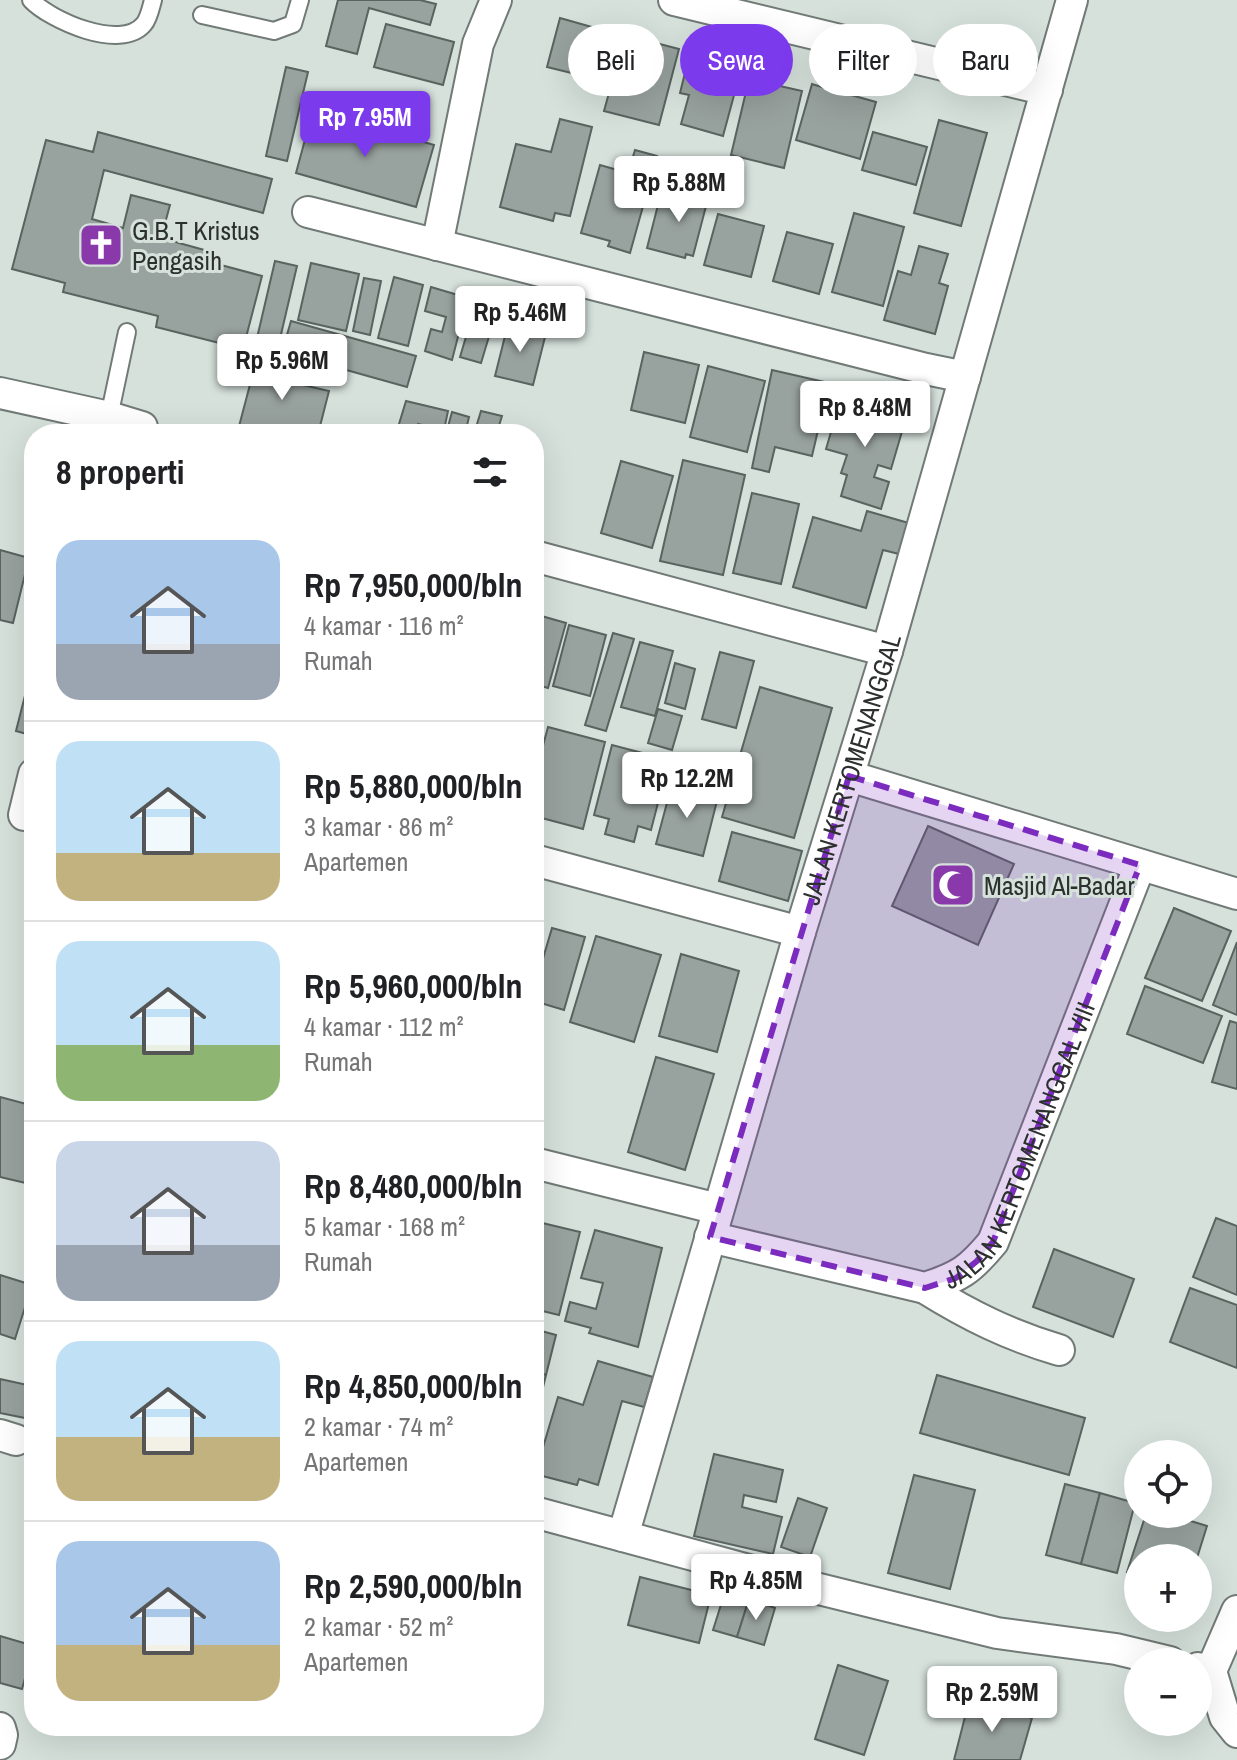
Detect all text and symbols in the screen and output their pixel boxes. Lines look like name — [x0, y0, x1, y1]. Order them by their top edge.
chip: Beli — [568, 24, 664, 96]
chip: Sewa — [680, 24, 793, 96]
chip: Filter — [809, 24, 917, 96]
chip: Baru — [933, 24, 1038, 96]
pin: Rp 7.95M — [282, 91, 448, 159]
text: Rp 7.95M — [318, 99, 412, 134]
pin: Rp 5.88M — [596, 156, 762, 224]
text: Rp 5.88M — [632, 164, 726, 199]
place label: G.B.T Kristus Pengasih — [132, 213, 260, 278]
church icon: G.B.T Kristus Pengasih — [77, 221, 125, 269]
pin: Rp 5.46M — [437, 286, 603, 354]
text: Rp 5.46M — [473, 294, 567, 329]
pin: Rp 5.96M — [199, 334, 365, 402]
text: Rp 5.96M — [235, 342, 329, 377]
pin: Rp 8.48M — [782, 381, 948, 449]
text: Rp 8.48M — [818, 389, 912, 424]
text: 8 properti — [56, 449, 185, 495]
icon: filters — [468, 450, 512, 494]
text: Rp 7,950,000/bln — [304, 562, 523, 608]
icon: home — [120, 572, 216, 668]
text: 4 kamar · 116 m² — [304, 608, 464, 643]
street label: JALAN KERTOMENANGGAL — [792, 630, 909, 909]
text: Rumah — [304, 643, 373, 678]
pin: Rp 12.2M — [604, 752, 770, 820]
text: Rp 12.2M — [640, 760, 734, 795]
text: Rp 5,880,000/bln — [304, 763, 523, 809]
icon: home — [120, 773, 216, 869]
text: 3 kamar · 86 m² — [304, 809, 453, 844]
text: Apartemen — [304, 844, 408, 879]
mosque icon: Masjid Al-Badar — [929, 861, 977, 909]
place label: Masjid Al-Badar — [984, 868, 1135, 903]
text: Rp 5,960,000/bln — [304, 963, 523, 1009]
icon: home — [120, 973, 216, 1069]
street label: JALAN KERTOMENANGGAL VIII — [938, 997, 1103, 1297]
text: 4 kamar · 112 m² — [304, 1009, 464, 1044]
text: Rumah — [304, 1044, 373, 1079]
text: Rp 8,480,000/bln — [304, 1163, 523, 1209]
icon: home — [120, 1173, 216, 1269]
text: 5 kamar · 168 m² — [304, 1209, 465, 1244]
text: Rumah — [304, 1244, 373, 1279]
text: Rp 4,850,000/bln — [304, 1363, 523, 1409]
icon: home — [120, 1373, 216, 1469]
text: 2 kamar · 74 m² — [304, 1409, 453, 1444]
map controls — [1124, 1440, 1212, 1736]
button: locate — [1124, 1440, 1212, 1528]
text: Apartemen — [304, 1444, 408, 1479]
button: + — [1124, 1544, 1212, 1632]
pin: Rp 4.85M — [673, 1554, 839, 1622]
text: Rp 4.85M — [709, 1562, 803, 1597]
text: Rp 2,590,000/bln — [304, 1563, 523, 1609]
icon: home — [120, 1573, 216, 1669]
text: 2 kamar · 52 m² — [304, 1609, 453, 1644]
text: Apartemen — [304, 1644, 408, 1679]
button: − — [1124, 1648, 1212, 1736]
pin: Rp 2.59M — [909, 1666, 1075, 1734]
text: Rp 2.59M — [945, 1674, 1039, 1709]

